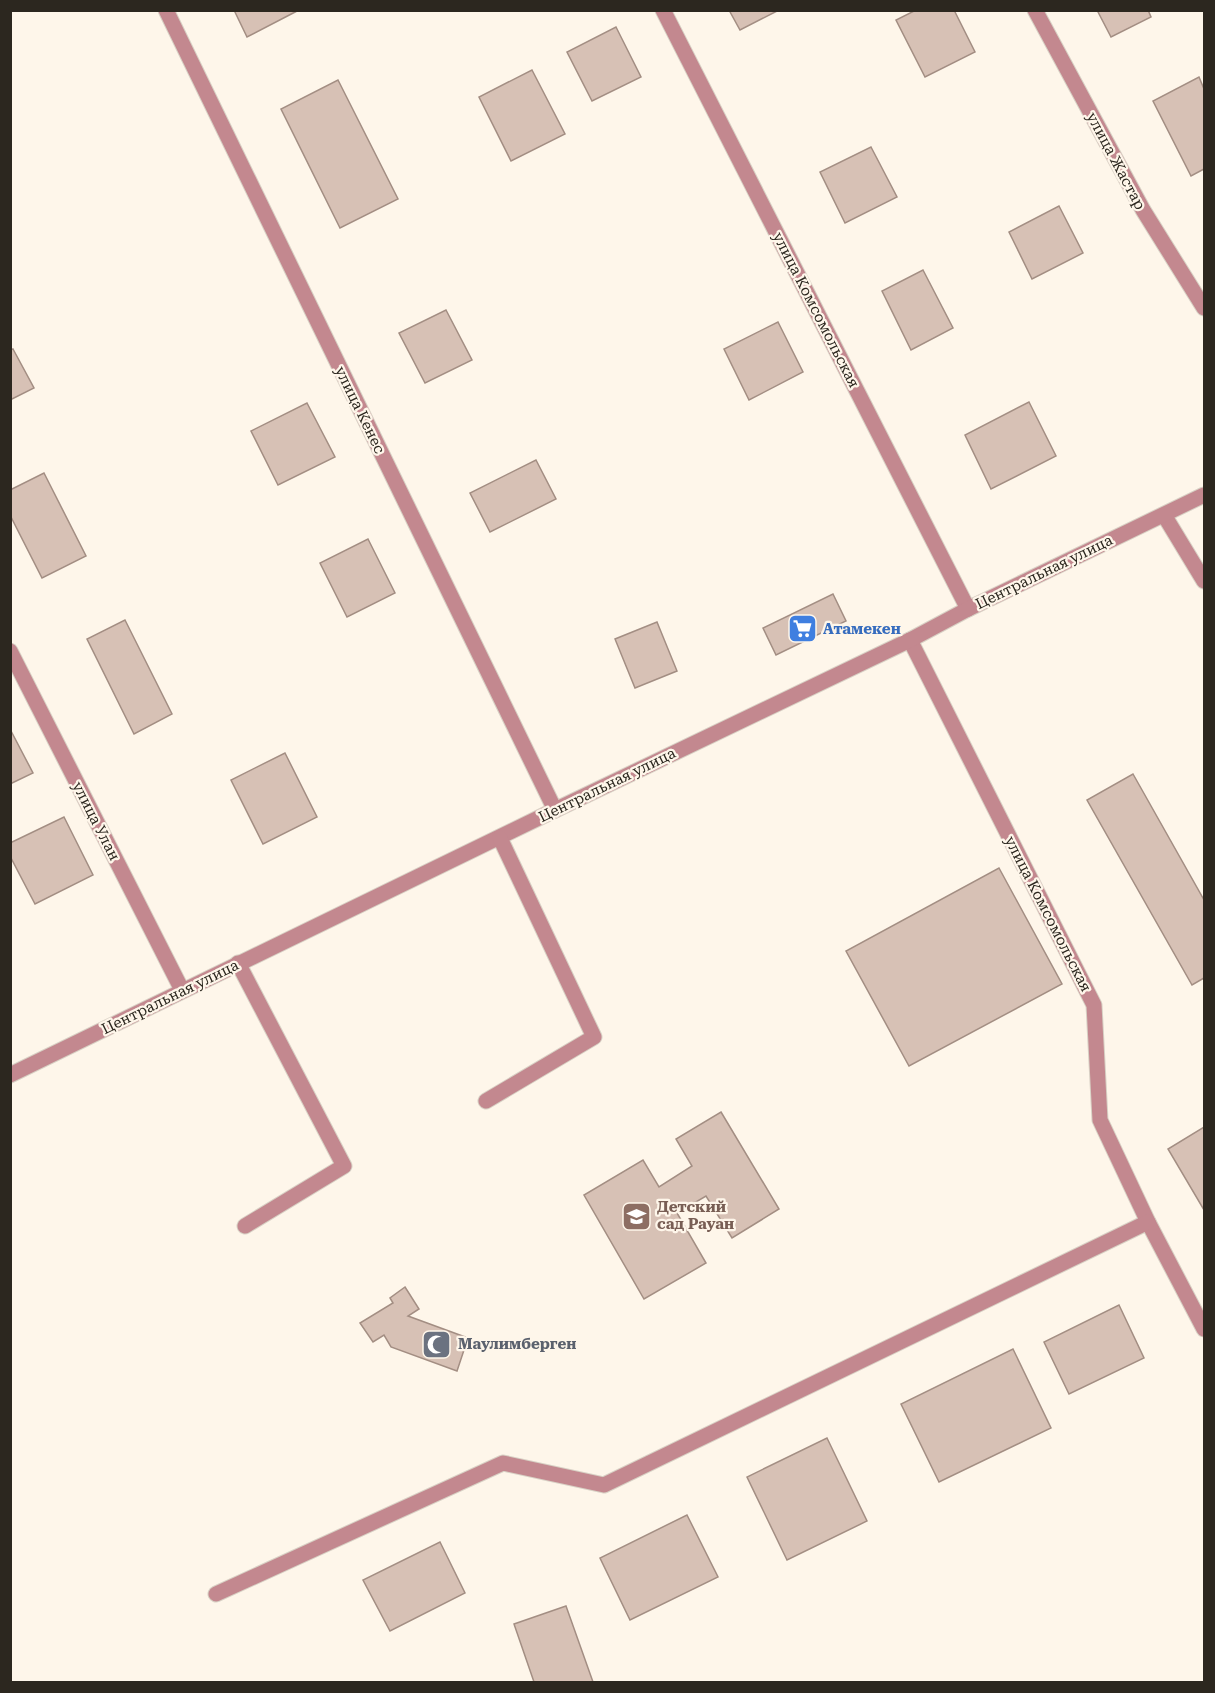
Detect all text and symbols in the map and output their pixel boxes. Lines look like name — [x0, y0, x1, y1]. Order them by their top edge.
street label: улица Жастар — [1083, 109, 1149, 213]
street label: улица Комсомольская — [769, 229, 863, 391]
street label: улица Кенес — [331, 363, 389, 457]
street label: Центральная улица — [973, 531, 1115, 613]
supermarket icon: Атамекен — [786, 613, 818, 645]
place label: Атамекен — [823, 620, 901, 638]
street label: Центральная улица — [536, 744, 678, 826]
street label: улица Улан — [68, 779, 124, 864]
street label: улица Комсомольская — [1001, 833, 1095, 995]
street label: Центральная улица — [99, 956, 241, 1038]
place label: Детский сад Рауан — [657, 1198, 734, 1233]
school or university icon: Детский сад Рауан — [620, 1200, 652, 1232]
mosque icon: Маулимберген — [421, 1328, 453, 1360]
place label: Маулимберген — [458, 1335, 576, 1353]

